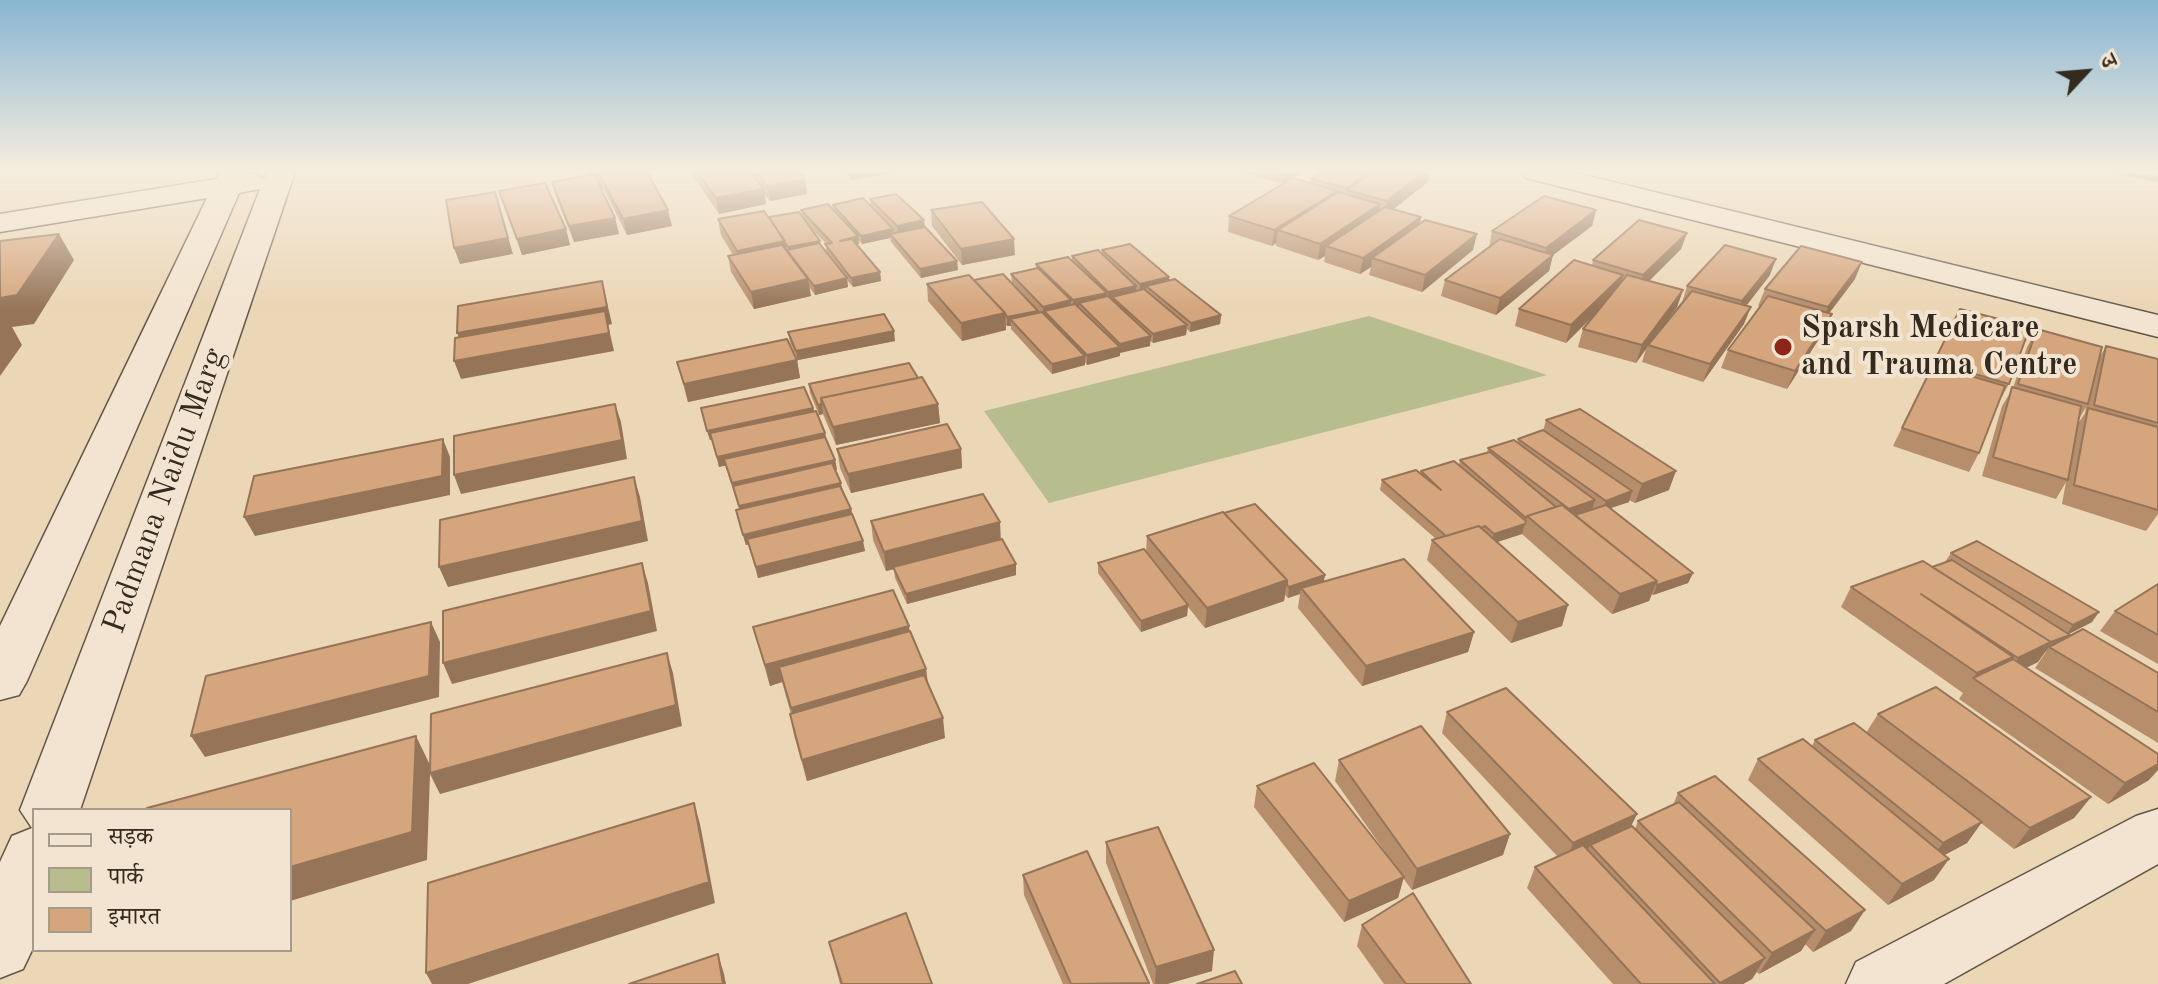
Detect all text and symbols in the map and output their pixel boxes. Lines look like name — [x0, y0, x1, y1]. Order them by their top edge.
north arrow — [2046, 32, 2126, 112]
text: उ — [2095, 52, 2120, 71]
place label: Sparsh Medicare and Trauma Centre — [1801, 310, 2077, 385]
marker: Sparsh Medicare and Trauma Centre — [1772, 336, 1794, 358]
street label: Padmana Naidu Marg — [95, 343, 235, 639]
legend — [32, 808, 292, 952]
text: सड़क — [108, 826, 153, 850]
text: पार्क — [108, 866, 143, 890]
text: इमारत — [108, 906, 160, 930]

